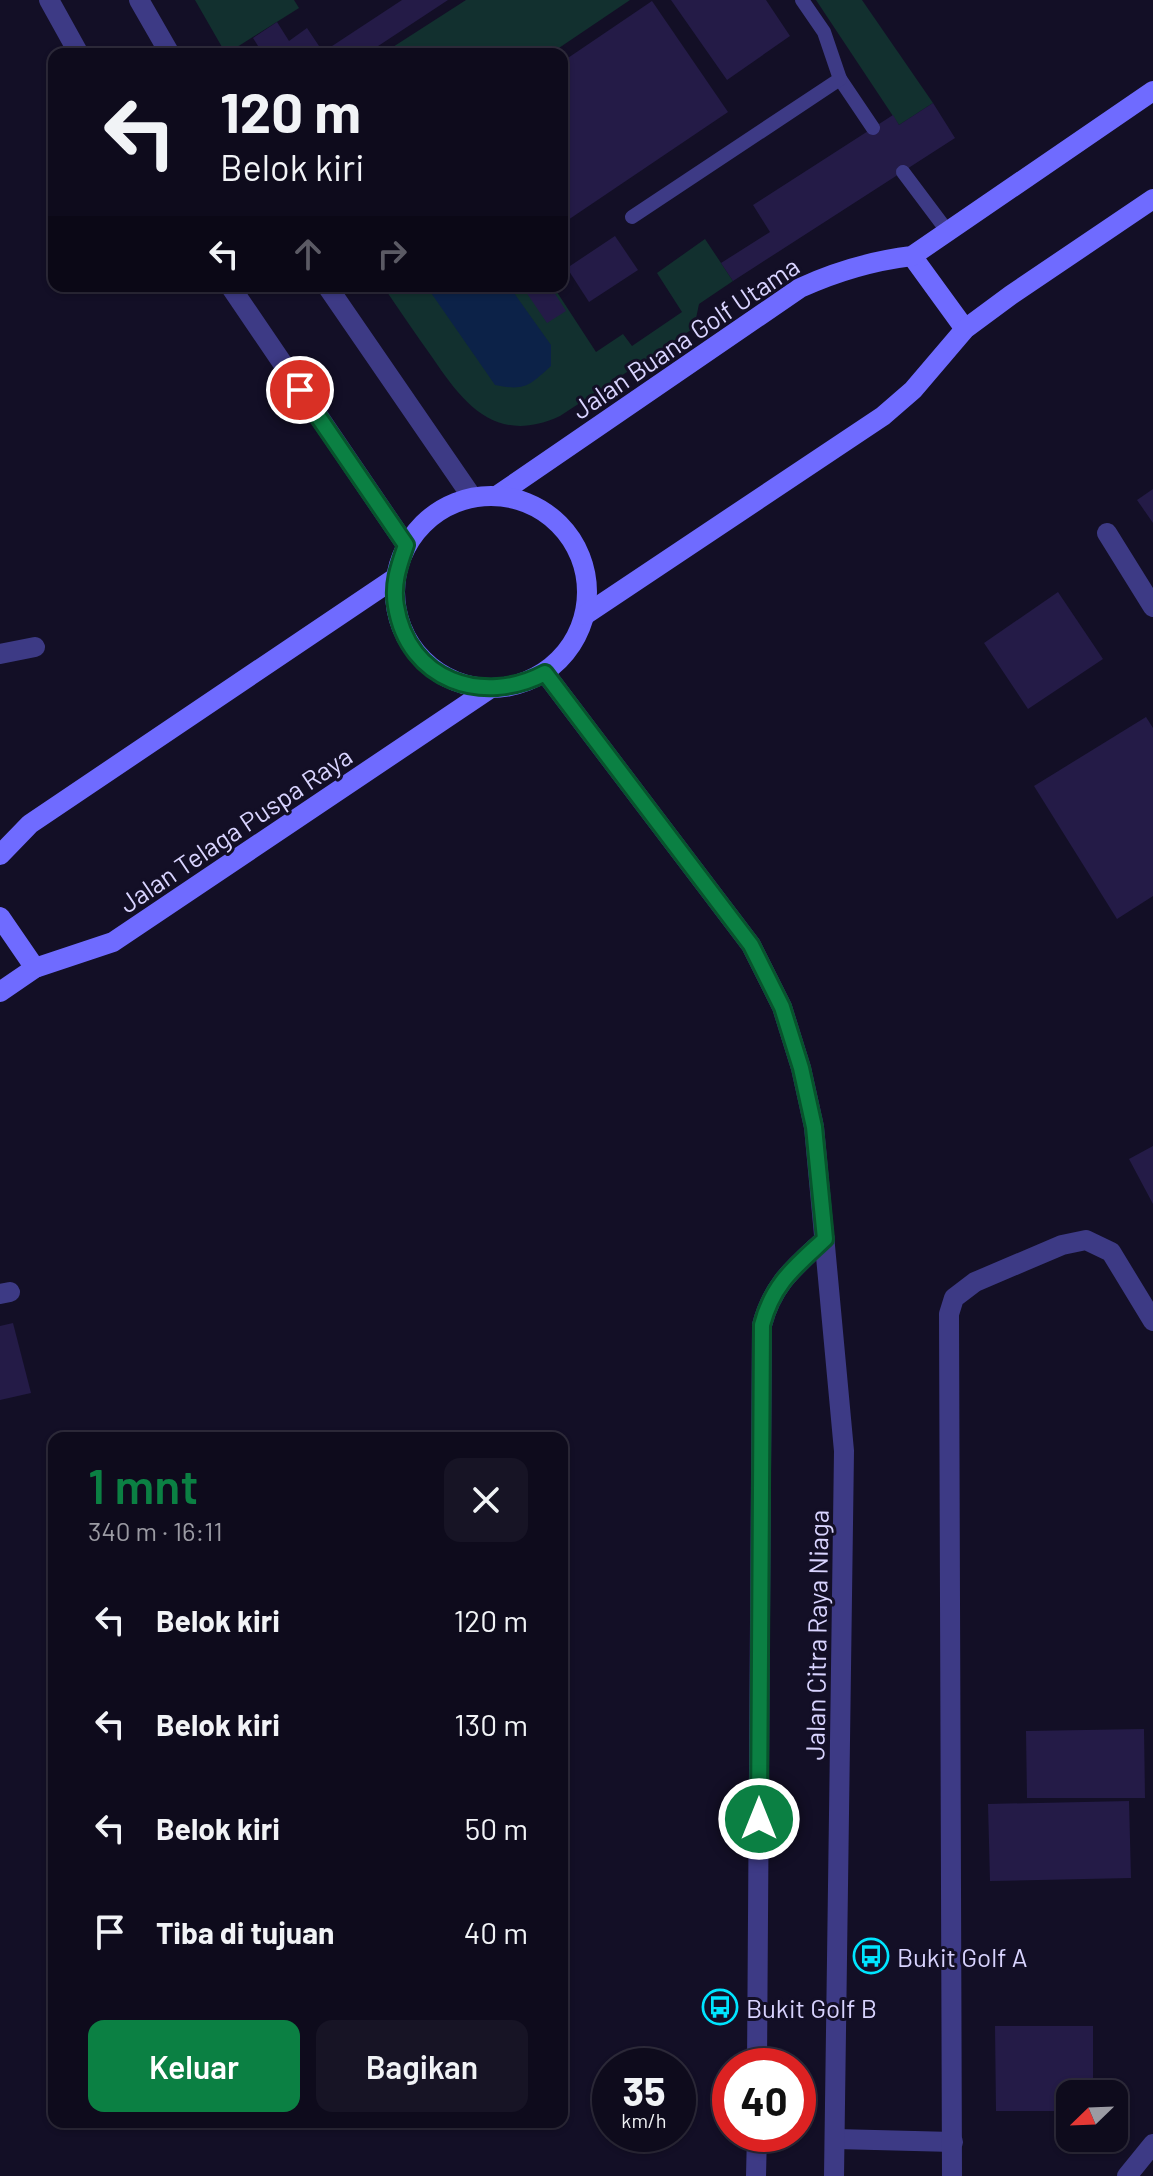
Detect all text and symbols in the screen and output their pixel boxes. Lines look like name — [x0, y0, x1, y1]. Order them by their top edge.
text: 120 m — [220, 77, 361, 144]
icon: left — [88, 80, 192, 184]
text: Belok kiri — [220, 145, 364, 188]
icon: left — [202, 232, 246, 276]
icon: ahead — [286, 232, 330, 276]
icon: right — [370, 232, 414, 276]
street label: Jalan Buana Golf Utama — [566, 249, 804, 425]
pin — [266, 356, 334, 424]
icon: arrive — [278, 368, 322, 412]
street label: Jalan Telaga Puspa Raya — [113, 740, 357, 918]
text: 1 mnt — [88, 1456, 198, 1514]
button: close — [444, 1458, 528, 1542]
street label: Jalan Citra Raya Niaga — [798, 1510, 834, 1760]
text: 340 m · 16:11 — [88, 1515, 223, 1546]
icon: left — [88, 1598, 132, 1642]
text: Belok kiri — [156, 1602, 280, 1638]
text: 120 m — [454, 1602, 528, 1638]
icon: left — [88, 1702, 132, 1746]
text: Belok kiri — [156, 1706, 280, 1742]
text: 130 m — [454, 1706, 528, 1742]
position arrow — [717, 1777, 801, 1861]
icon: left — [88, 1806, 132, 1850]
text: Belok kiri — [156, 1810, 280, 1846]
text: 50 m — [465, 1810, 528, 1846]
icon: arrive — [88, 1910, 132, 1954]
text: Tiba di tujuan — [156, 1914, 334, 1950]
text: 40 m — [464, 1914, 528, 1950]
bus stop icon: Bukit Golf A — [852, 1937, 890, 1975]
place label: Bukit Golf A — [897, 1941, 1028, 1972]
bus stop icon: Bukit Golf B — [701, 1988, 739, 2026]
place label: Bukit Golf B — [746, 1992, 877, 2023]
button: Keluar — [88, 2020, 300, 2112]
button: Bagikan — [316, 2020, 528, 2112]
speed limit sign: 40 — [712, 2048, 816, 2152]
text: 35 — [622, 2066, 666, 2114]
north arrow — [1056, 2080, 1128, 2152]
map controls — [1056, 2080, 1128, 2152]
text: km/h — [621, 2108, 667, 2132]

